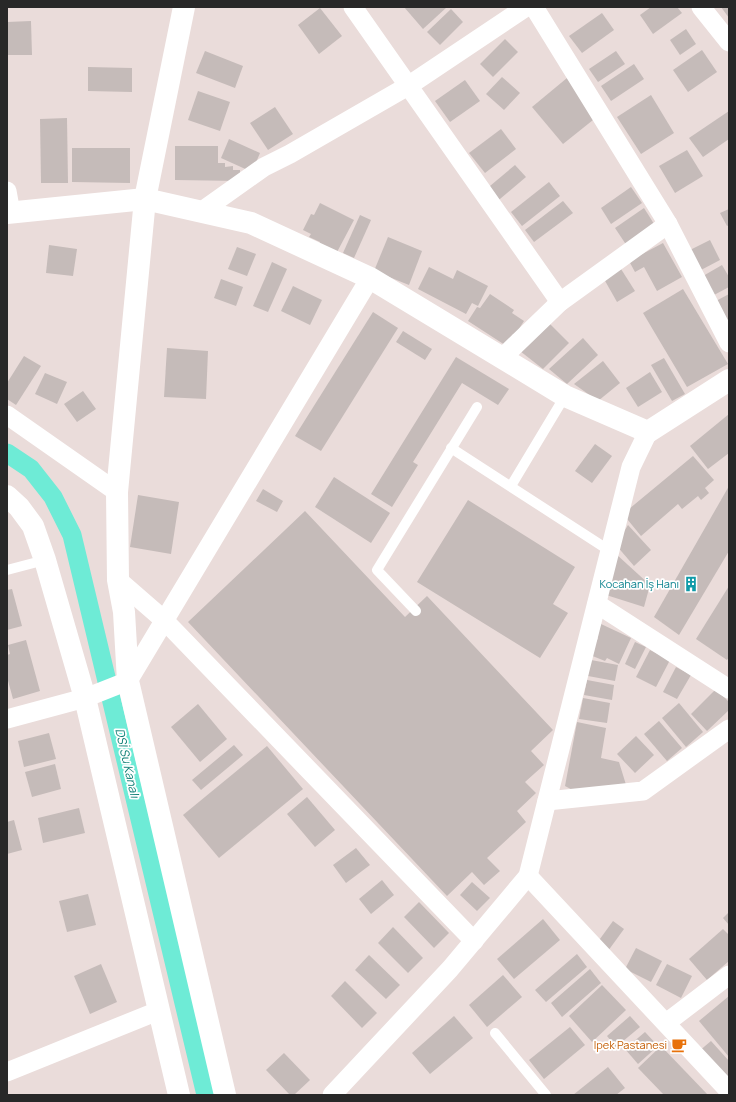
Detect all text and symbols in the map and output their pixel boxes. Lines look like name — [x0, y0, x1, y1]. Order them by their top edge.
building icon: Kocahan İş Hanı — [682, 575, 700, 593]
place label: Kocahan İş Hanı — [600, 576, 679, 591]
water label: DSİ Su Kanalı — [111, 726, 144, 800]
cafe icon: Ipek Pastanesi — [670, 1036, 688, 1054]
place label: Ipek Pastanesi — [594, 1037, 667, 1052]

